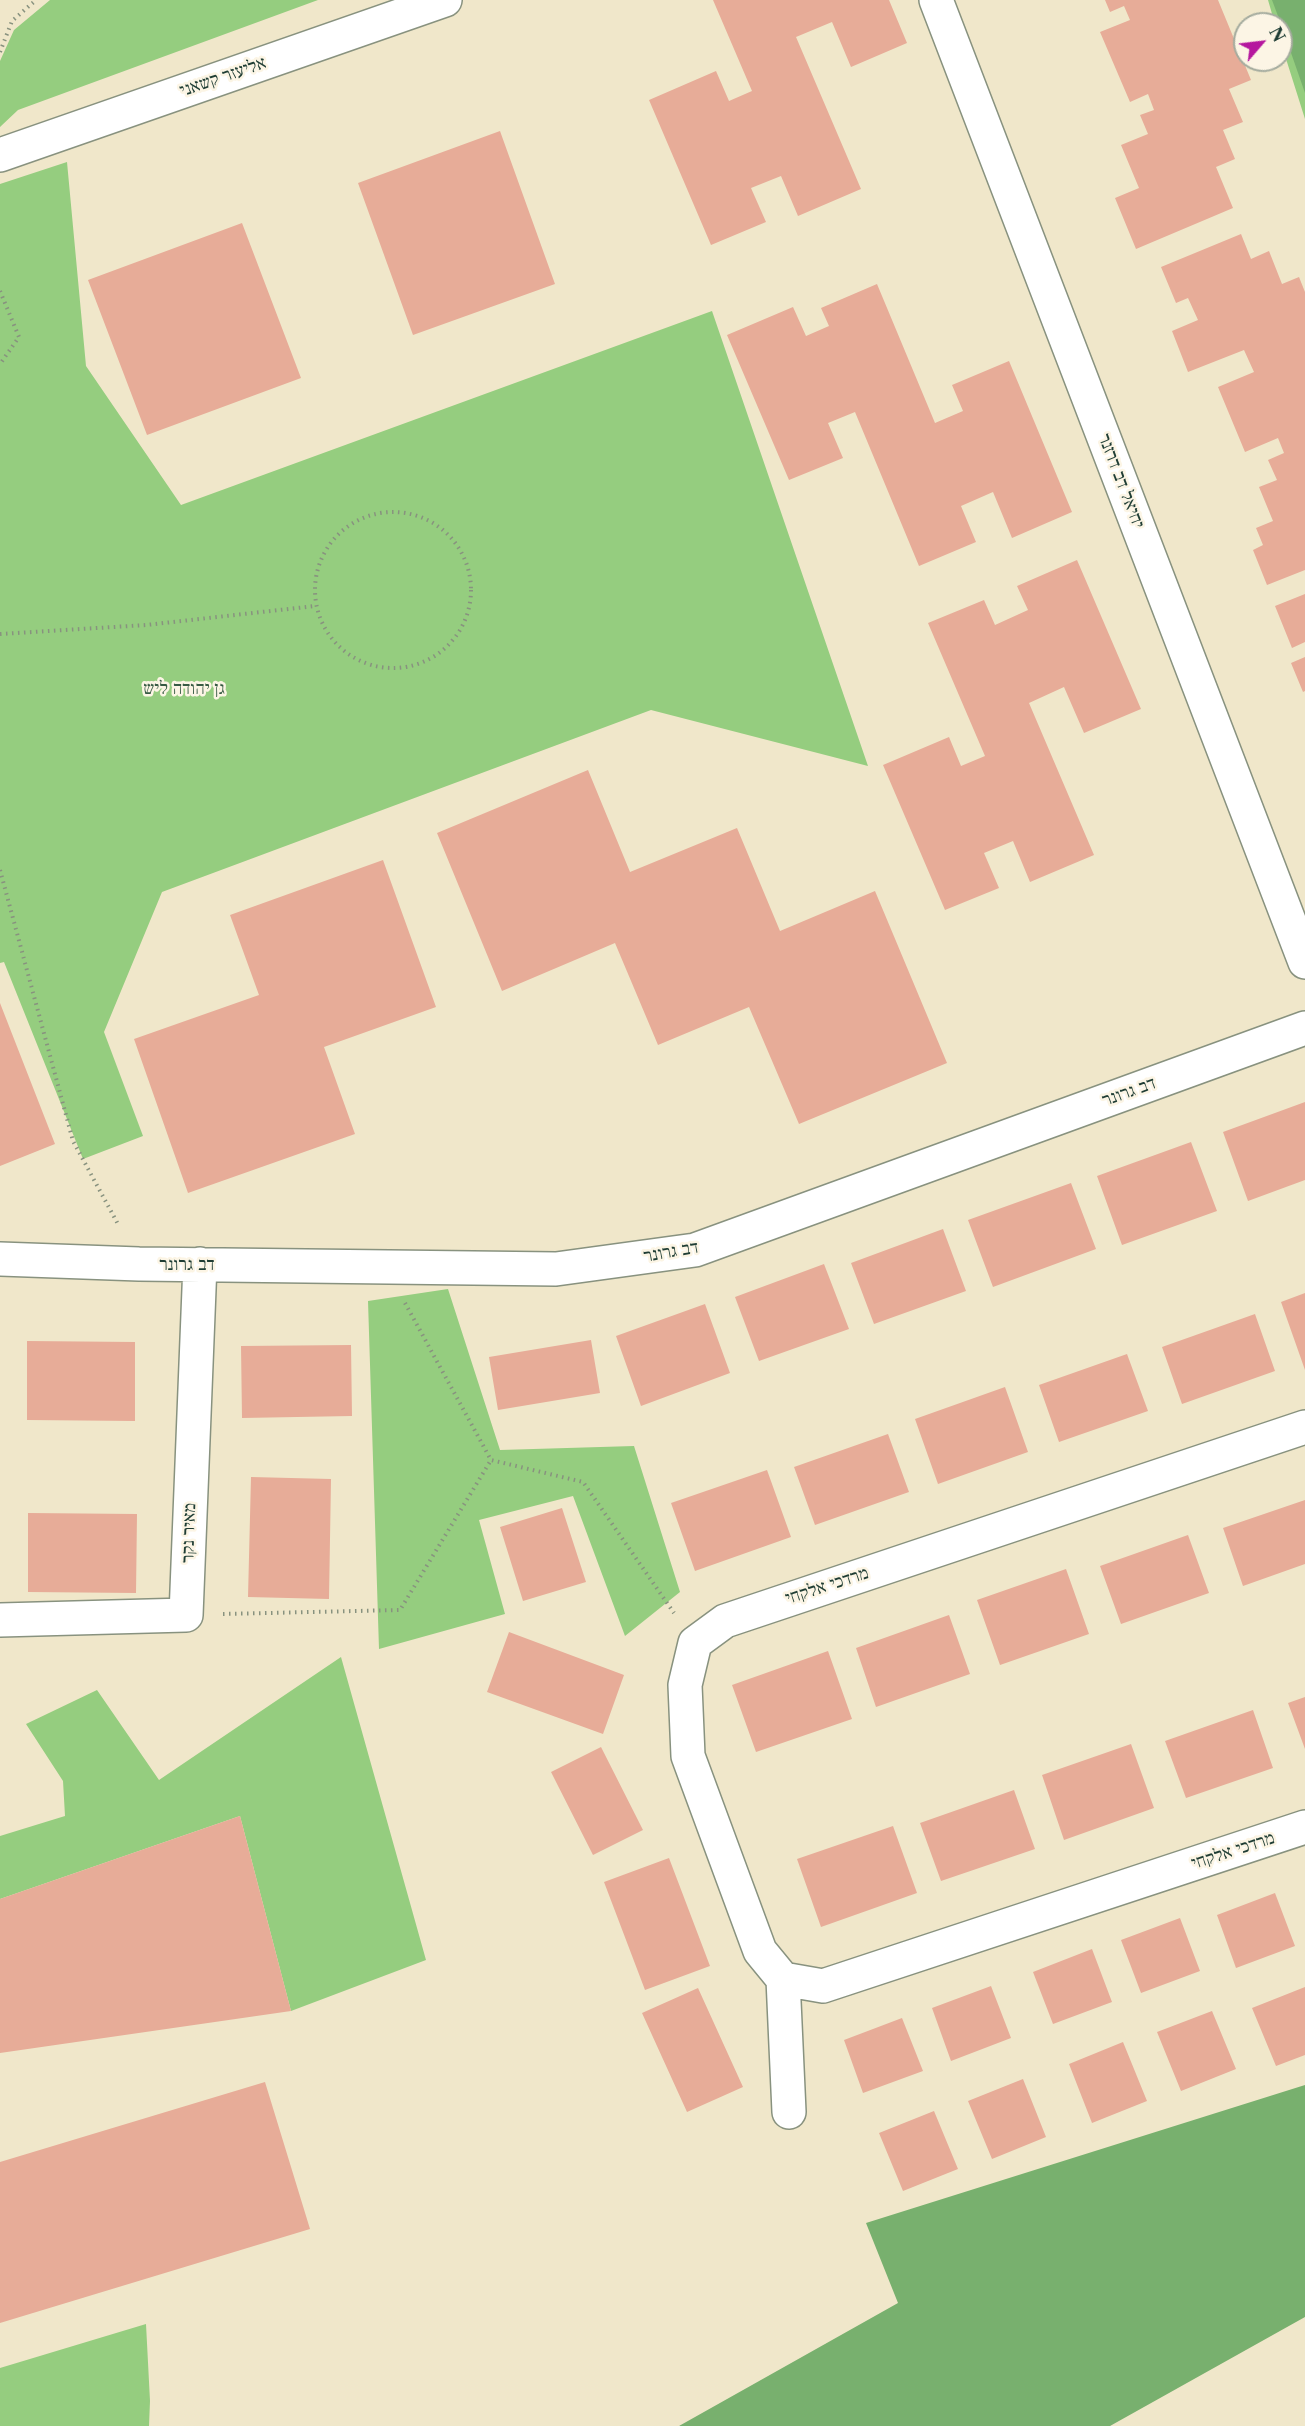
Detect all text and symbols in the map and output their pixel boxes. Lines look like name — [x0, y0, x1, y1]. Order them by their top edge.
north arrow — [1233, 12, 1293, 72]
text: N — [1265, 24, 1289, 45]
street label: אליעזר קשאני — [177, 52, 269, 102]
street label: יחיאל דב דרזנר — [1093, 431, 1149, 531]
park label: גן יהודה ליש — [143, 678, 225, 700]
street label: דב גרונר — [1099, 1072, 1159, 1112]
street label: דב גרונר — [642, 1237, 700, 1267]
street label: דב גרונר — [159, 1254, 215, 1276]
street label: מאיר נקר — [177, 1503, 201, 1563]
street label: מרדכי אלקחי — [782, 1562, 872, 1610]
street label: מרדכי אלקחי — [1188, 1827, 1278, 1875]

